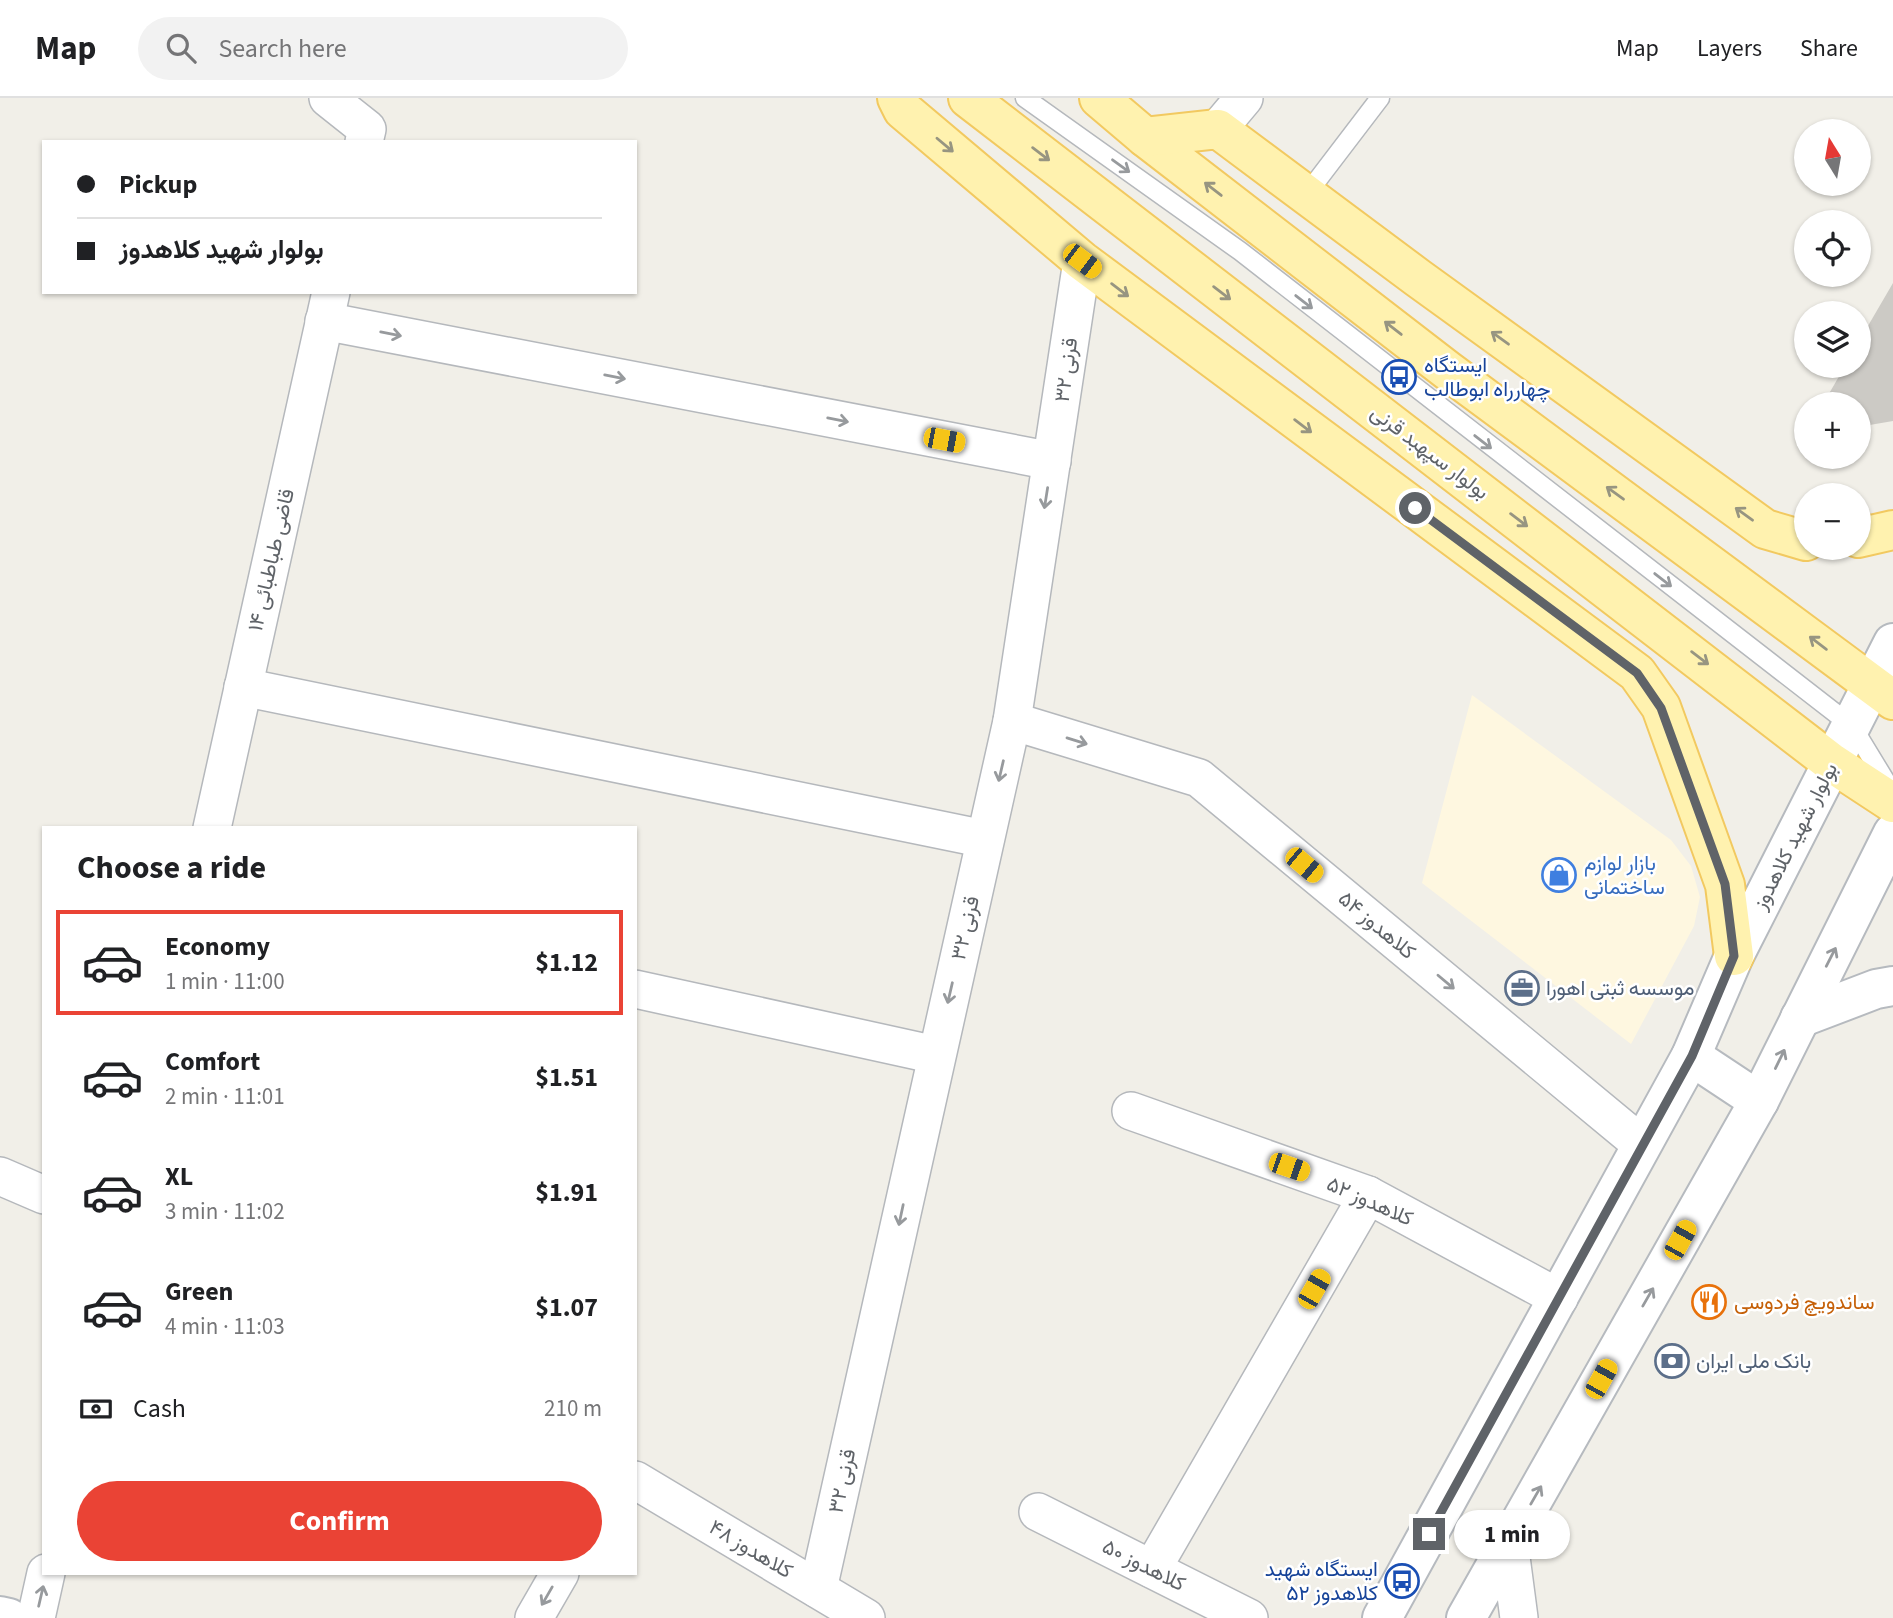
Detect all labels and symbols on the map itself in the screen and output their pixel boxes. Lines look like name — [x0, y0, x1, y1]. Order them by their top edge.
north arrow — [1794, 119, 1871, 196]
one-way arrow — [935, 138, 953, 153]
one-way arrow — [1032, 147, 1050, 162]
one-way arrow — [1111, 159, 1130, 173]
one-way arrow — [1204, 182, 1222, 197]
car — [1059, 240, 1106, 282]
one-way arrow — [1111, 282, 1130, 297]
one-way arrow — [1212, 285, 1231, 300]
one-way arrow — [1294, 294, 1312, 309]
one-way arrow — [1384, 321, 1403, 336]
one-way arrow — [379, 328, 402, 341]
one-way arrow — [1491, 331, 1510, 345]
street label: قرنی ۳۲ — [1047, 336, 1085, 404]
place label: ایستگاه چهارراه ابوطالب — [1424, 350, 1551, 404]
bus stop icon: ایستگاه چهارراه ابوطالب — [1380, 358, 1418, 396]
one-way arrow — [603, 371, 626, 384]
street label: بولوار سپهبد قرنی — [1364, 397, 1496, 507]
one-way arrow — [826, 414, 849, 427]
one-way arrow — [1293, 418, 1312, 433]
car — [922, 426, 967, 454]
one-way arrow — [1473, 434, 1492, 449]
street label: قاضی طباطبائی ۱۴ — [240, 486, 302, 634]
one-way arrow — [1039, 486, 1052, 509]
one-way arrow — [1606, 486, 1625, 501]
route start — [1399, 492, 1431, 524]
one-way arrow — [1735, 507, 1754, 522]
one-way arrow — [1510, 513, 1528, 528]
one-way arrow — [1653, 573, 1672, 588]
one-way arrow — [1809, 635, 1828, 650]
one-way arrow — [1690, 651, 1709, 666]
one-way arrow — [1066, 735, 1088, 748]
street label: بولوار شهید کلاهدوز — [1745, 757, 1845, 916]
one-way arrow — [993, 759, 1007, 782]
car — [1282, 843, 1327, 887]
place label: بازار لوازم ساختمانی — [1584, 848, 1665, 902]
shop icon: بازار لوازم ساختمانی — [1540, 856, 1578, 894]
street label: کلاهدوز ۵۴ — [1332, 884, 1422, 966]
street label: قرنی ۳۲ — [943, 893, 987, 963]
one-way arrow — [1824, 947, 1838, 968]
office icon: موسسه ثبتی اهورا — [1503, 969, 1541, 1007]
place label: موسسه ثبتی اهورا — [1546, 973, 1694, 1003]
one-way arrow — [1436, 975, 1454, 990]
one-way arrow — [943, 981, 957, 1004]
one-way arrow — [1773, 1049, 1787, 1070]
car — [1266, 1150, 1313, 1184]
street label: کلاهدوز ۵۲ — [1322, 1169, 1418, 1233]
one-way arrow — [894, 1203, 907, 1226]
car — [1661, 1217, 1700, 1263]
car — [1295, 1266, 1334, 1312]
restaurant icon: ساندویچ فردوسی — [1690, 1283, 1728, 1321]
one-way arrow — [1641, 1287, 1655, 1307]
place label: ساندویچ فردوسی — [1734, 1287, 1875, 1317]
bank icon: بانک ملی ایران — [1653, 1342, 1691, 1380]
place label: بانک ملی ایران — [1696, 1346, 1811, 1376]
car — [1582, 1356, 1621, 1402]
street label: قرنی ۳۲ — [821, 1446, 863, 1516]
one-way arrow — [1529, 1485, 1543, 1505]
callout: 1 min — [1454, 1510, 1569, 1558]
street label: کلاهدوز ۴۸ — [703, 1512, 799, 1586]
route end — [1413, 1518, 1445, 1550]
street label: کلاهدوز ۵۰ — [1097, 1531, 1191, 1599]
place label: ایستگاه شهید کلاهدوز ۵۲ — [1265, 1554, 1378, 1608]
bus stop icon: ایستگاه شهید کلاهدوز ۵۲ — [1383, 1562, 1421, 1600]
one-way arrow — [35, 1585, 48, 1608]
one-way arrow — [540, 1585, 554, 1605]

